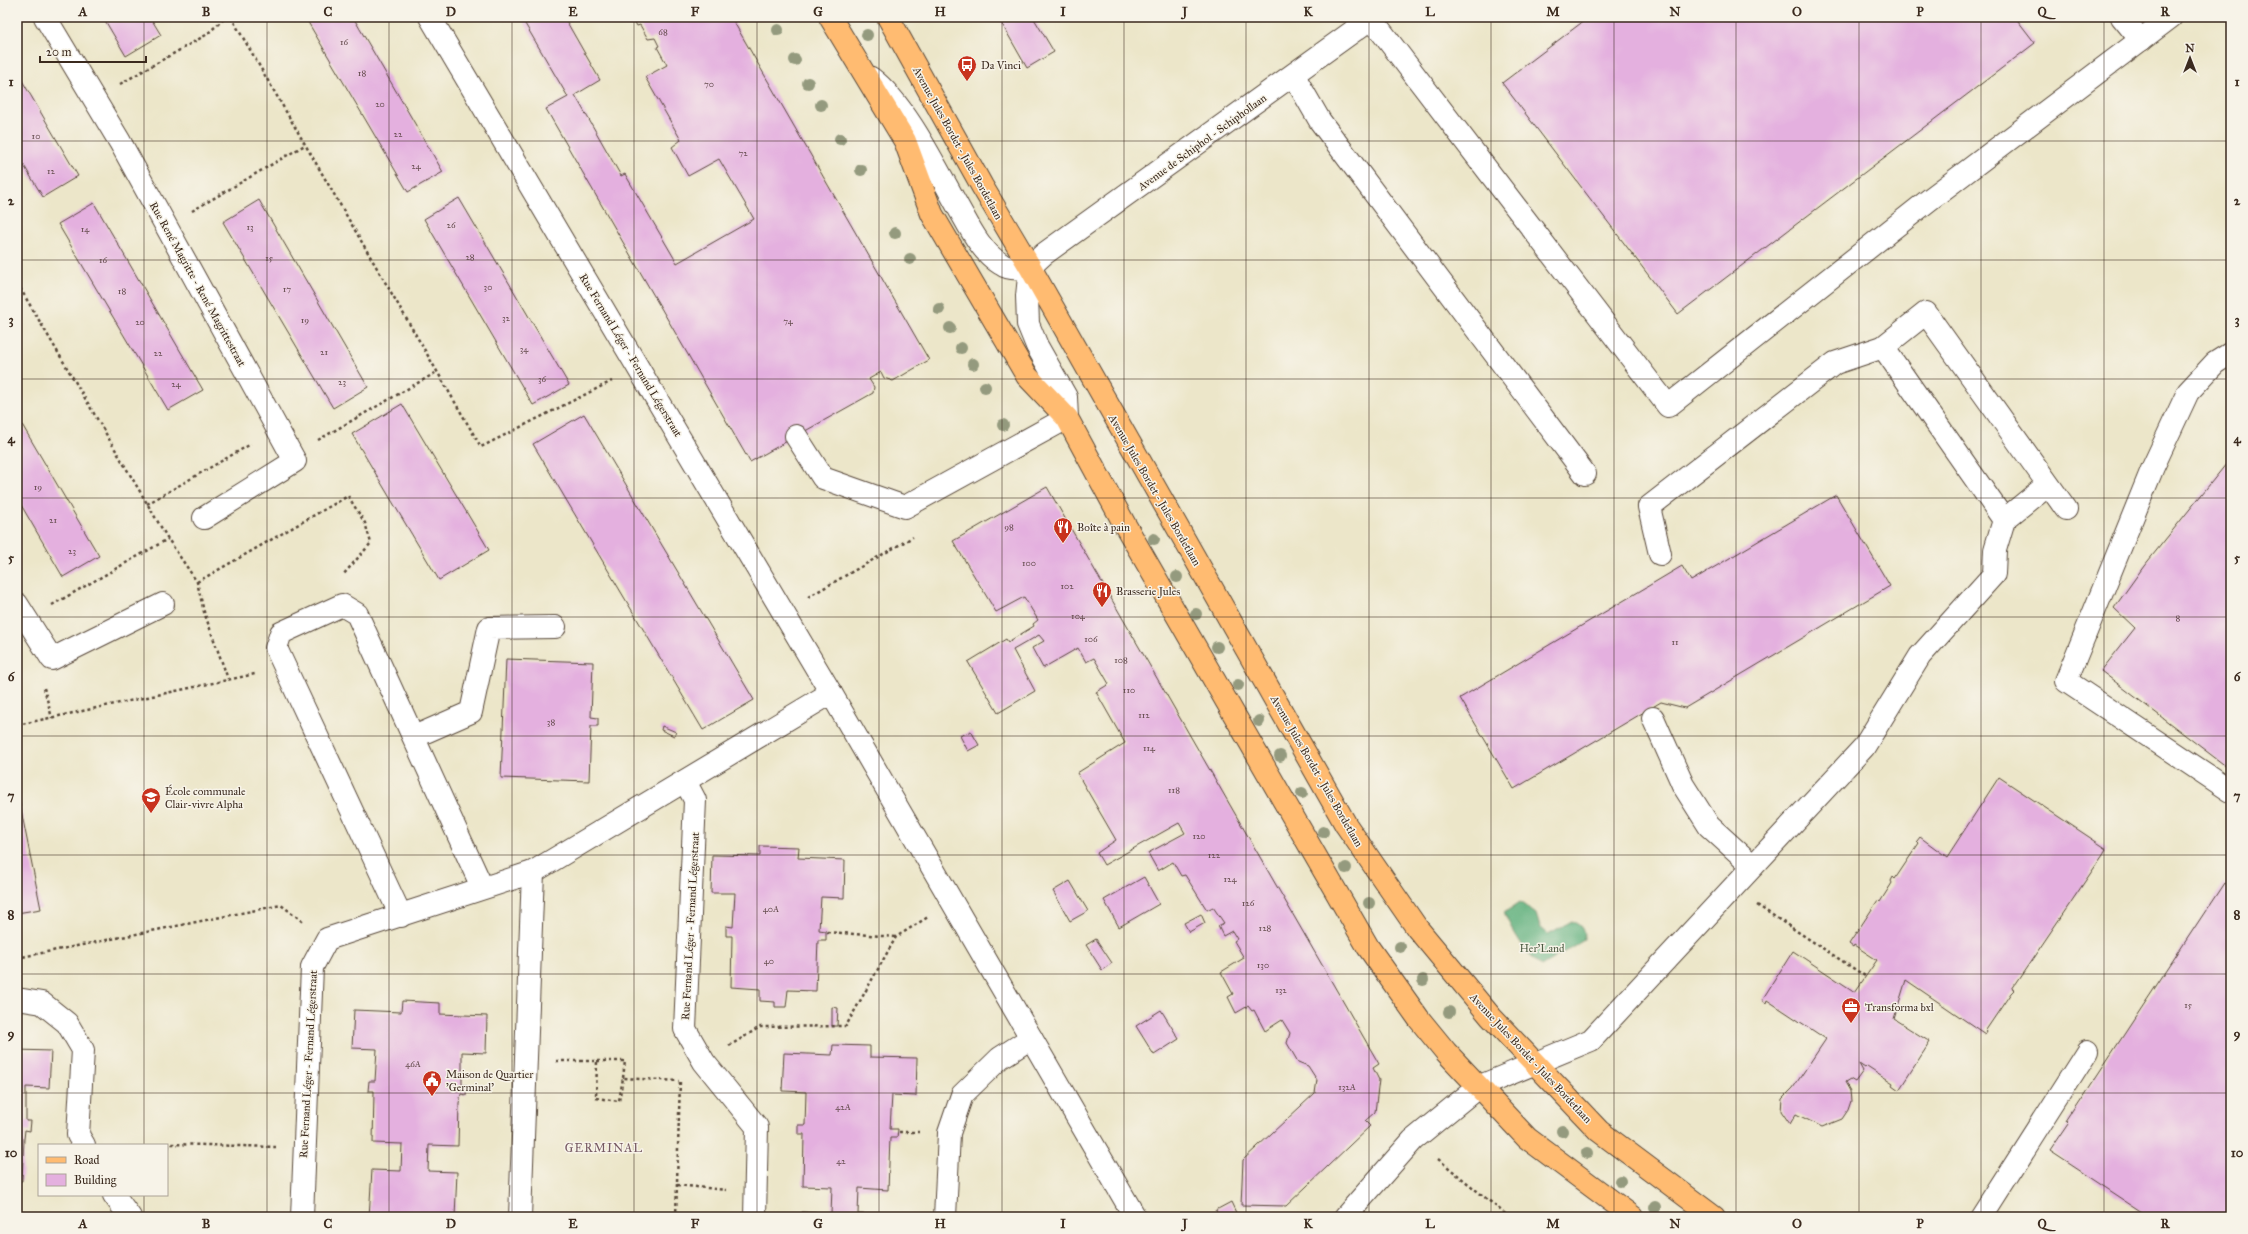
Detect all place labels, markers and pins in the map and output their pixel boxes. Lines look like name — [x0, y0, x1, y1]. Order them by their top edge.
bus stop icon: Da Vinci — [956, 54, 978, 82]
place label: Da Vinci — [981, 59, 1021, 72]
restaurant icon: Boîte à pain — [1052, 516, 1074, 544]
place label: Boîte à pain — [1077, 521, 1130, 534]
restaurant icon: Brasserie Jules — [1091, 580, 1113, 608]
place label: Brasserie Jules — [1116, 585, 1180, 599]
place label: École communale Clair-vivre Alpha — [165, 784, 246, 811]
school or university icon: École communale Clair-vivre Alpha — [140, 786, 162, 814]
office icon: Transforma bxl — [1840, 996, 1862, 1024]
place label: Transforma bxl — [1865, 1001, 1934, 1014]
place label: Maison de Quartier 'Germinal' — [446, 1068, 534, 1094]
public building icon: Maison de Quartier 'Germinal' — [421, 1069, 443, 1097]

